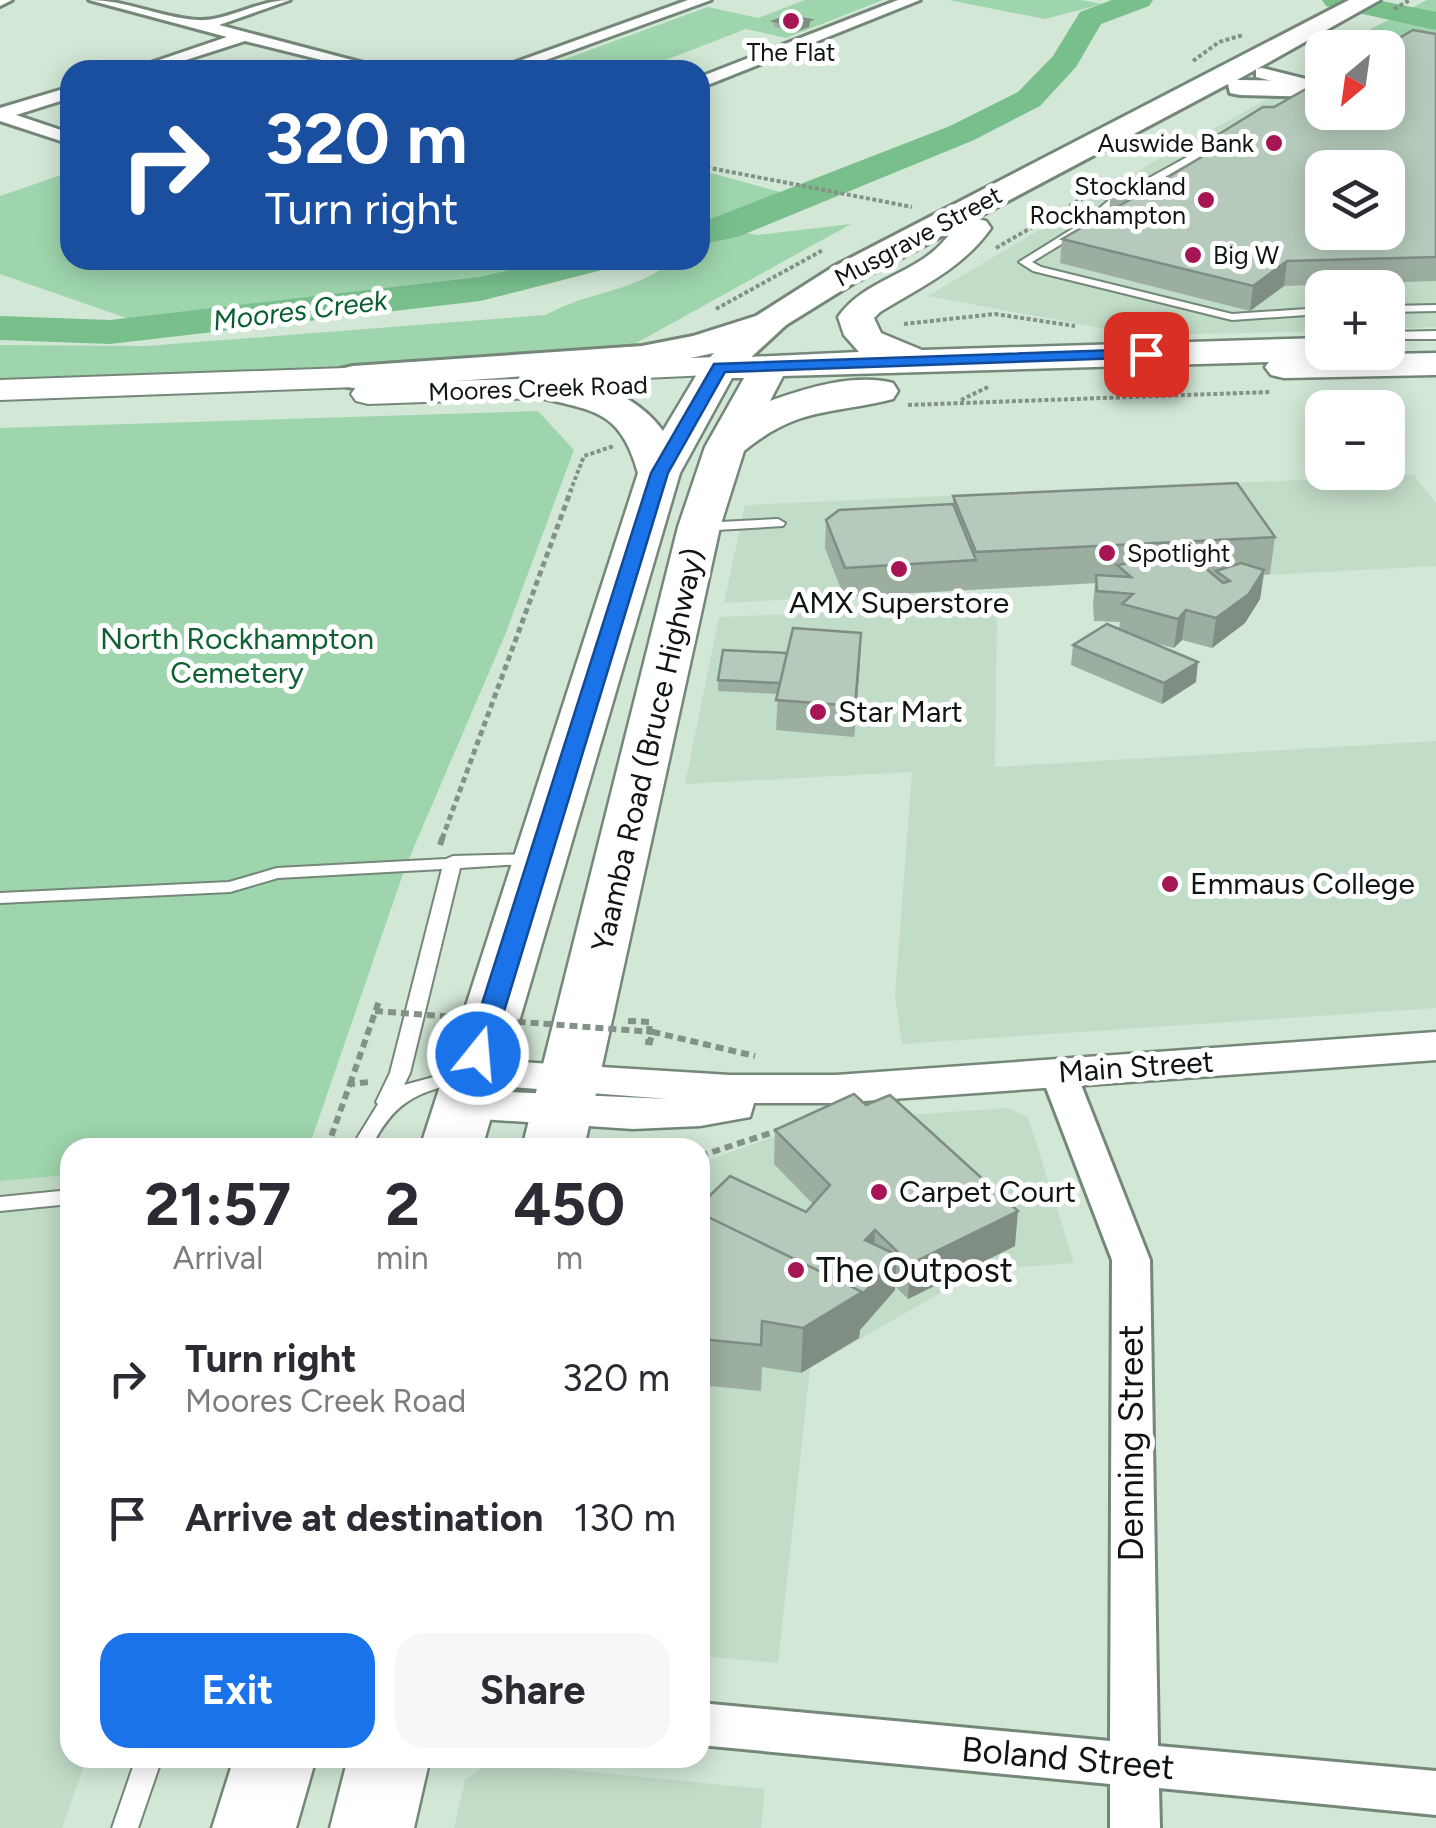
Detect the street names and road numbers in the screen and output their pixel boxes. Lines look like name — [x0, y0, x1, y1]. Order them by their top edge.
street label: Musgrave Street — [829, 179, 1007, 293]
street label: Moores Creek Road — [428, 369, 648, 407]
street label: Yaamba Road (Bruce Highway) — [583, 544, 712, 955]
street label: Main Street — [1057, 1043, 1215, 1090]
street label: Denning Street — [1110, 1324, 1152, 1562]
street label: Boland Street — [960, 1728, 1176, 1788]

